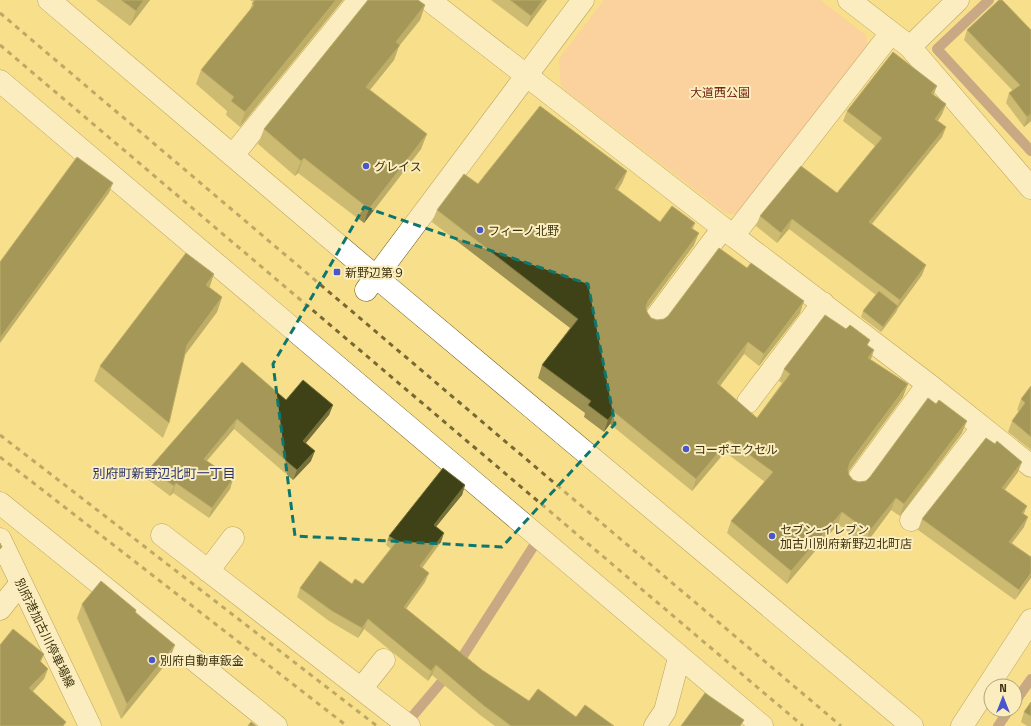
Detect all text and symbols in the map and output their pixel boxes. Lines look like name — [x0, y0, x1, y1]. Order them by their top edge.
park label: 大道西公園 — [690, 83, 750, 102]
place label: グレイス — [374, 157, 422, 176]
marker: グレイス — [361, 161, 371, 171]
place label: フィーノ北野 — [488, 221, 559, 240]
marker: フィーノ北野 — [475, 225, 485, 235]
place label: 新野辺第９ — [345, 263, 405, 282]
marker: 新野辺第９ — [332, 267, 342, 277]
place label: コーポエクセル — [694, 440, 778, 459]
marker: コーポエクセル — [681, 444, 691, 454]
district label: 別府町新野辺北町一丁目 — [92, 463, 236, 483]
place label: セブン-イレブン 加古川別府新野辺北町店 — [780, 520, 912, 553]
marker: セブン-イレブン 加古川別府新野辺北町店 — [767, 531, 777, 541]
street label: 別府港加古川停車場線 — [10, 575, 80, 691]
place label: 別府自動車鈑金 — [160, 651, 244, 670]
marker: 別府自動車鈑金 — [147, 655, 157, 665]
north arrow — [983, 678, 1023, 718]
text: N — [999, 680, 1007, 696]

